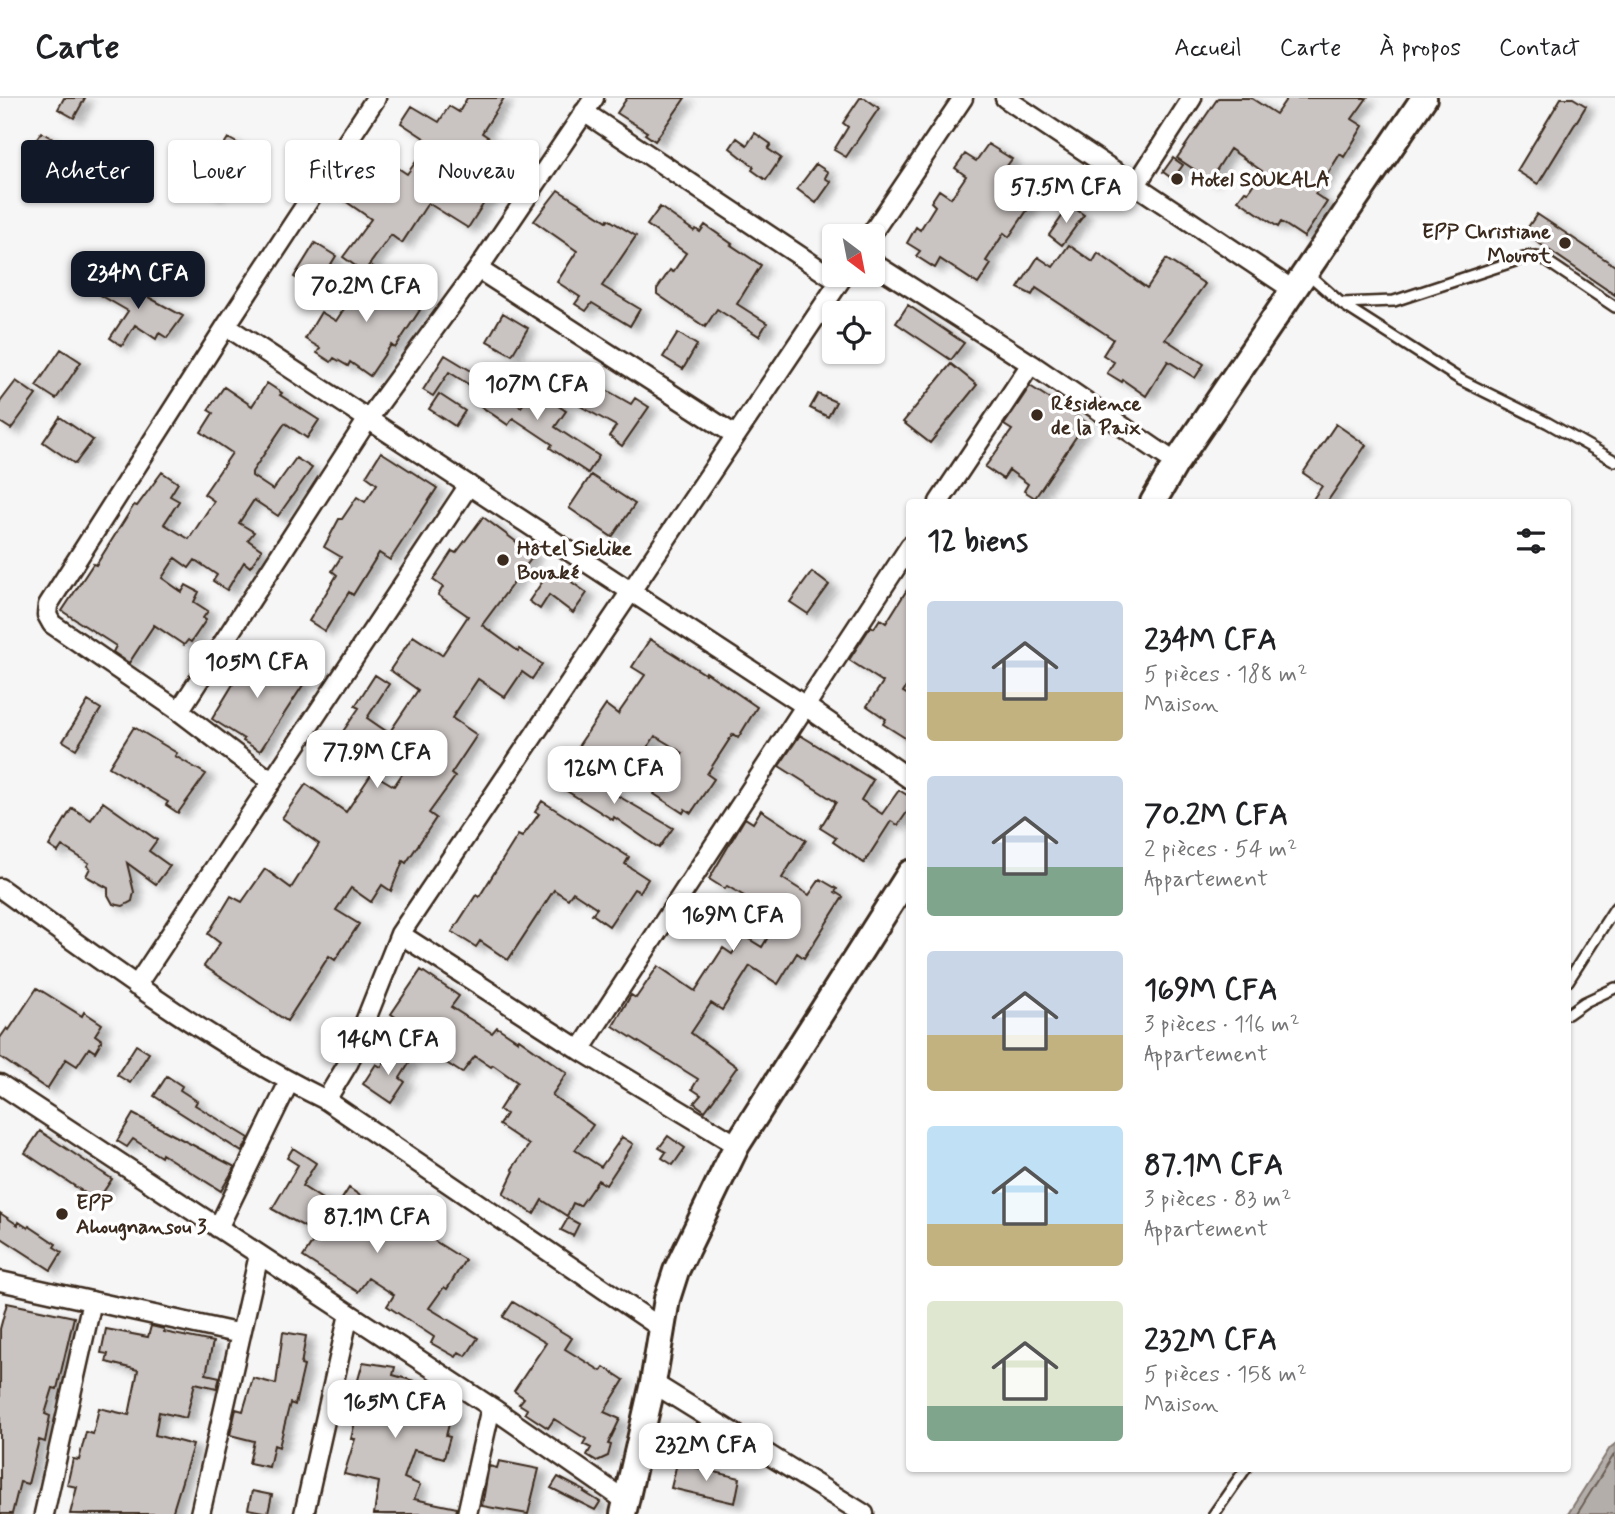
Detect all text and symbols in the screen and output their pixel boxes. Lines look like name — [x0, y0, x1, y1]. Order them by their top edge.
text: Carte — [35, 26, 120, 70]
text: Accueil — [1174, 33, 1242, 64]
text: Carte — [1280, 33, 1341, 64]
text: À propos — [1379, 33, 1461, 64]
text: Contact — [1499, 33, 1580, 64]
chip: Acheter — [21, 140, 154, 203]
chip: Louer — [168, 140, 271, 203]
chip: Filtres — [285, 140, 400, 203]
chip: Nouveau — [414, 140, 539, 203]
pin: 57.5M CFA — [986, 166, 1146, 225]
place label: Hotel SOUKALA — [1191, 166, 1330, 194]
marker: Hotel SOUKALA — [1169, 171, 1185, 187]
text: 57.5M CFA — [1010, 173, 1122, 203]
place label: EPP Christiane Mourot — [1422, 218, 1552, 270]
north arrow — [822, 224, 886, 287]
map controls — [822, 224, 885, 364]
marker: EPP Christiane Mourot — [1557, 235, 1573, 251]
pin: 234M CFA — [66, 252, 210, 311]
text: 234M CFA — [87, 259, 189, 289]
pin: 70.2M CFA — [286, 264, 446, 324]
text: 70.2M CFA — [311, 272, 421, 302]
button: locate — [822, 301, 885, 364]
pin: 107M CFA — [465, 362, 609, 422]
text: 107M CFA — [485, 370, 589, 400]
place label: Résidence de la Paix — [1051, 390, 1142, 442]
marker: Résidence de la Paix — [1029, 407, 1045, 423]
text: 12 biens — [927, 522, 1028, 561]
icon: filters — [1512, 522, 1550, 560]
place label: Hôtel Sielike Bouaké — [517, 535, 632, 587]
marker: Hôtel Sielike Bouaké — [495, 552, 511, 568]
text: 234M CFA — [1144, 621, 1277, 660]
icon: home — [983, 629, 1067, 713]
pin: 105M CFA — [185, 640, 329, 700]
text: 105M CFA — [205, 648, 309, 678]
text: 5 pièces · 188 m² — [1144, 660, 1307, 690]
text: Maison — [1144, 690, 1219, 720]
pin: 77.9M CFA — [297, 730, 457, 790]
text: 77.9M CFA — [322, 738, 432, 768]
pin: 126M CFA — [542, 746, 686, 806]
text: 126M CFA — [564, 754, 664, 784]
text: 70.2M CFA — [1144, 796, 1288, 835]
icon: home — [983, 804, 1067, 888]
text: 2 pièces · 54 m² — [1144, 835, 1297, 865]
text: Appartement — [1144, 865, 1268, 895]
pin: 169M CFA — [661, 894, 805, 953]
text: 169M CFA — [682, 901, 784, 931]
text: 169M CFA — [1144, 971, 1278, 1010]
icon: home — [983, 979, 1067, 1063]
text: 3 pièces · 116 m² — [1144, 1010, 1300, 1040]
pin: 146M CFA — [316, 1018, 460, 1077]
text: 146M CFA — [337, 1025, 439, 1055]
text: Appartement — [1144, 1040, 1268, 1070]
text: 87.1M CFA — [1144, 1146, 1284, 1185]
icon: home — [983, 1154, 1067, 1238]
text: 3 pièces · 83 m² — [1144, 1185, 1291, 1215]
place label: EPP Ahougnansou 3 — [76, 1189, 207, 1241]
pin: 87.1M CFA — [297, 1196, 457, 1255]
text: 87.1M CFA — [323, 1203, 431, 1233]
marker: EPP Ahougnansou 3 — [54, 1206, 70, 1222]
text: Appartement — [1144, 1215, 1268, 1245]
text: 232M CFA — [1144, 1321, 1277, 1360]
icon: home — [983, 1329, 1067, 1413]
text: 5 pièces · 158 m² — [1144, 1360, 1307, 1390]
pin: 165M CFA — [323, 1380, 467, 1440]
text: 165M CFA — [343, 1388, 447, 1418]
text: Maison — [1144, 1390, 1219, 1420]
pin: 232M CFA — [634, 1424, 778, 1483]
text: 232M CFA — [655, 1431, 757, 1461]

